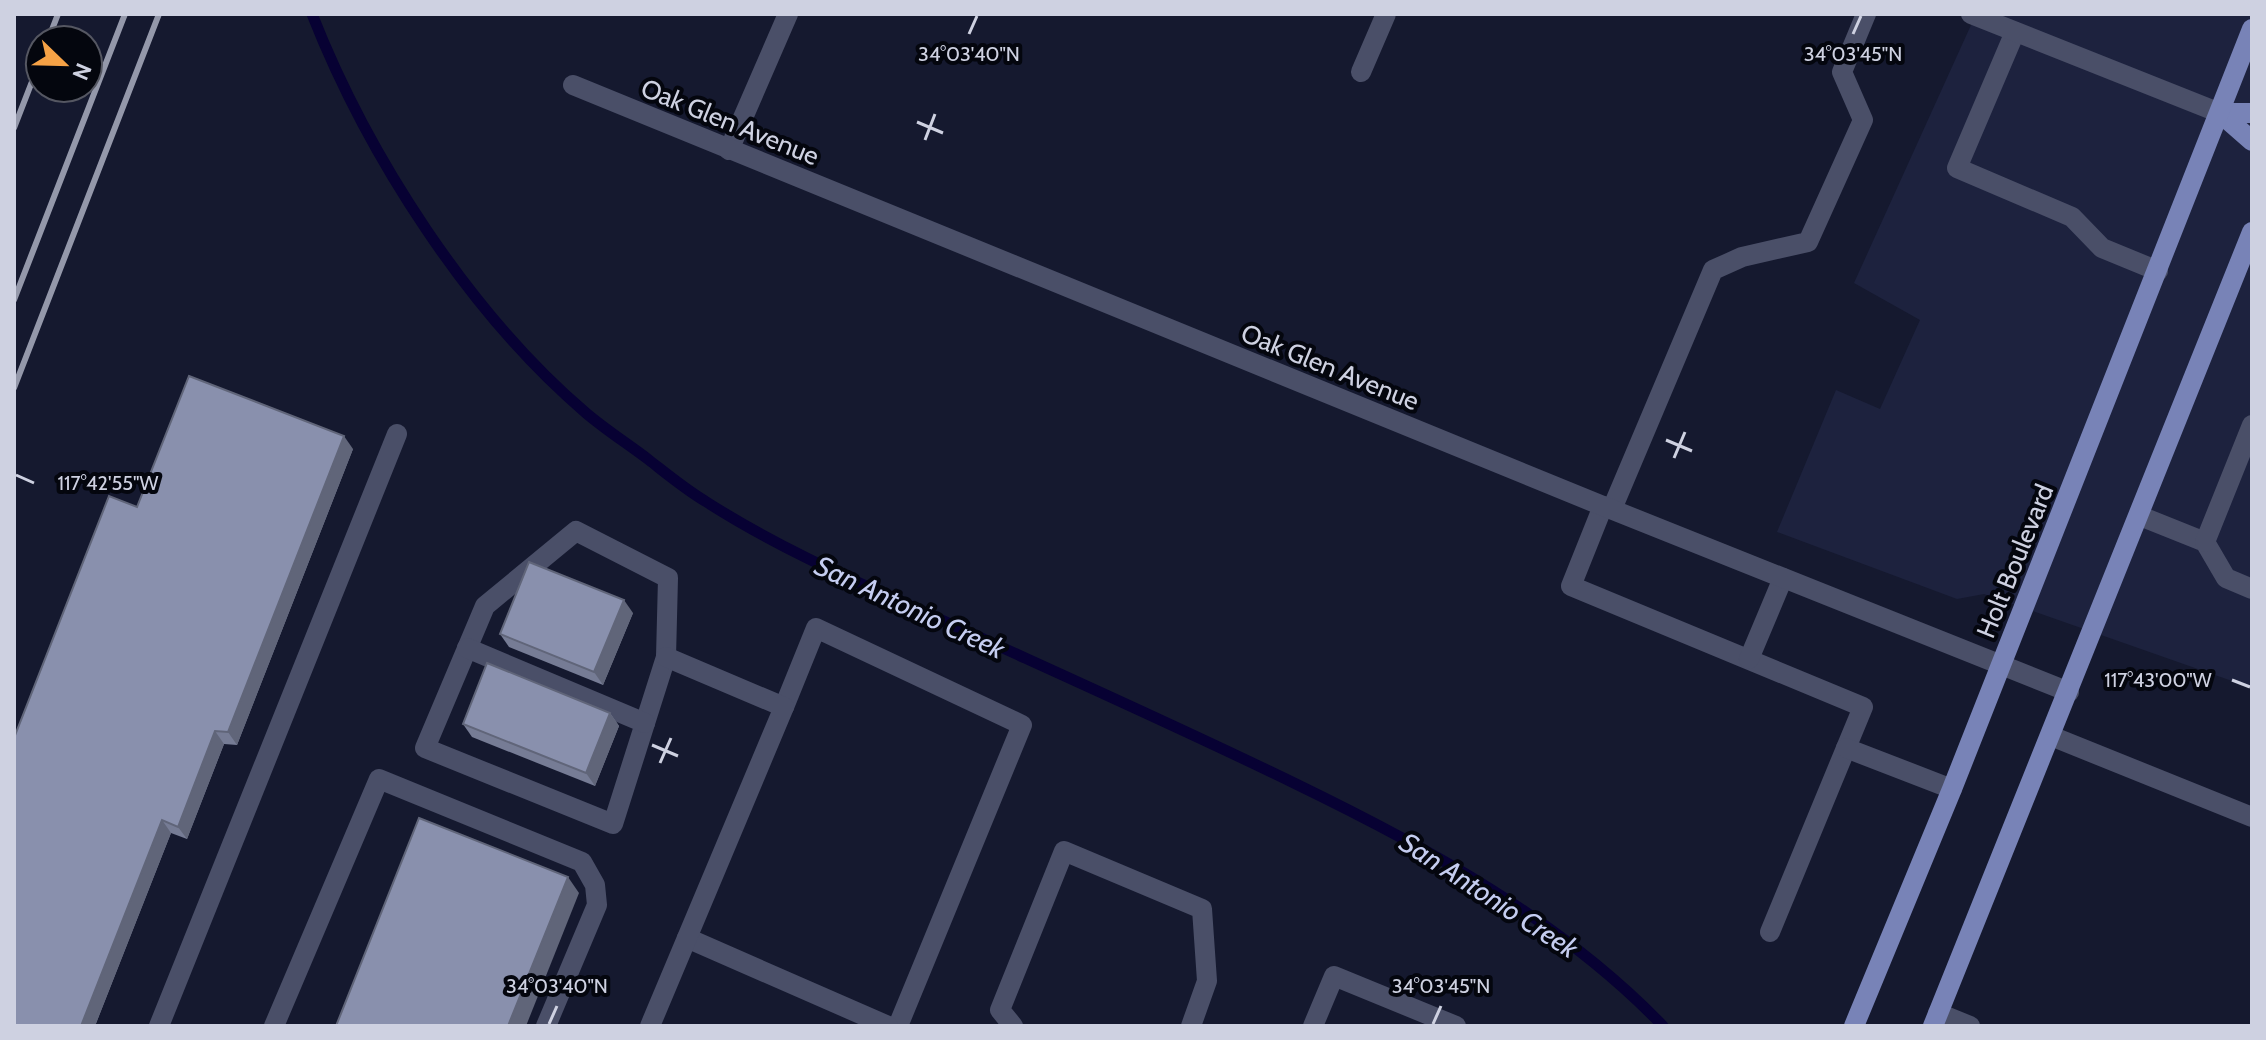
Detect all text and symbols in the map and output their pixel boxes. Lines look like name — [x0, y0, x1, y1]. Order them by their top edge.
north arrow — [24, 24, 104, 104]
text: 34°03'40"N — [918, 42, 1020, 66]
text: 34°03'45"N — [1804, 42, 1902, 66]
text: N — [66, 59, 97, 84]
street label: Oak Glen Avenue — [636, 72, 824, 172]
street label: Oak Glen Avenue — [1236, 317, 1424, 417]
text: 117°42'55"W — [58, 471, 159, 495]
street label: Holt Boulevard — [1970, 479, 2060, 643]
water label: San Antonio Creek — [810, 548, 1011, 666]
text: 117°43'00"W — [2104, 668, 2212, 692]
water label: San Antonio Creek — [1394, 825, 1585, 966]
text: 34°03'40"N — [506, 974, 608, 998]
text: 34°03'45"N — [1392, 974, 1490, 998]

